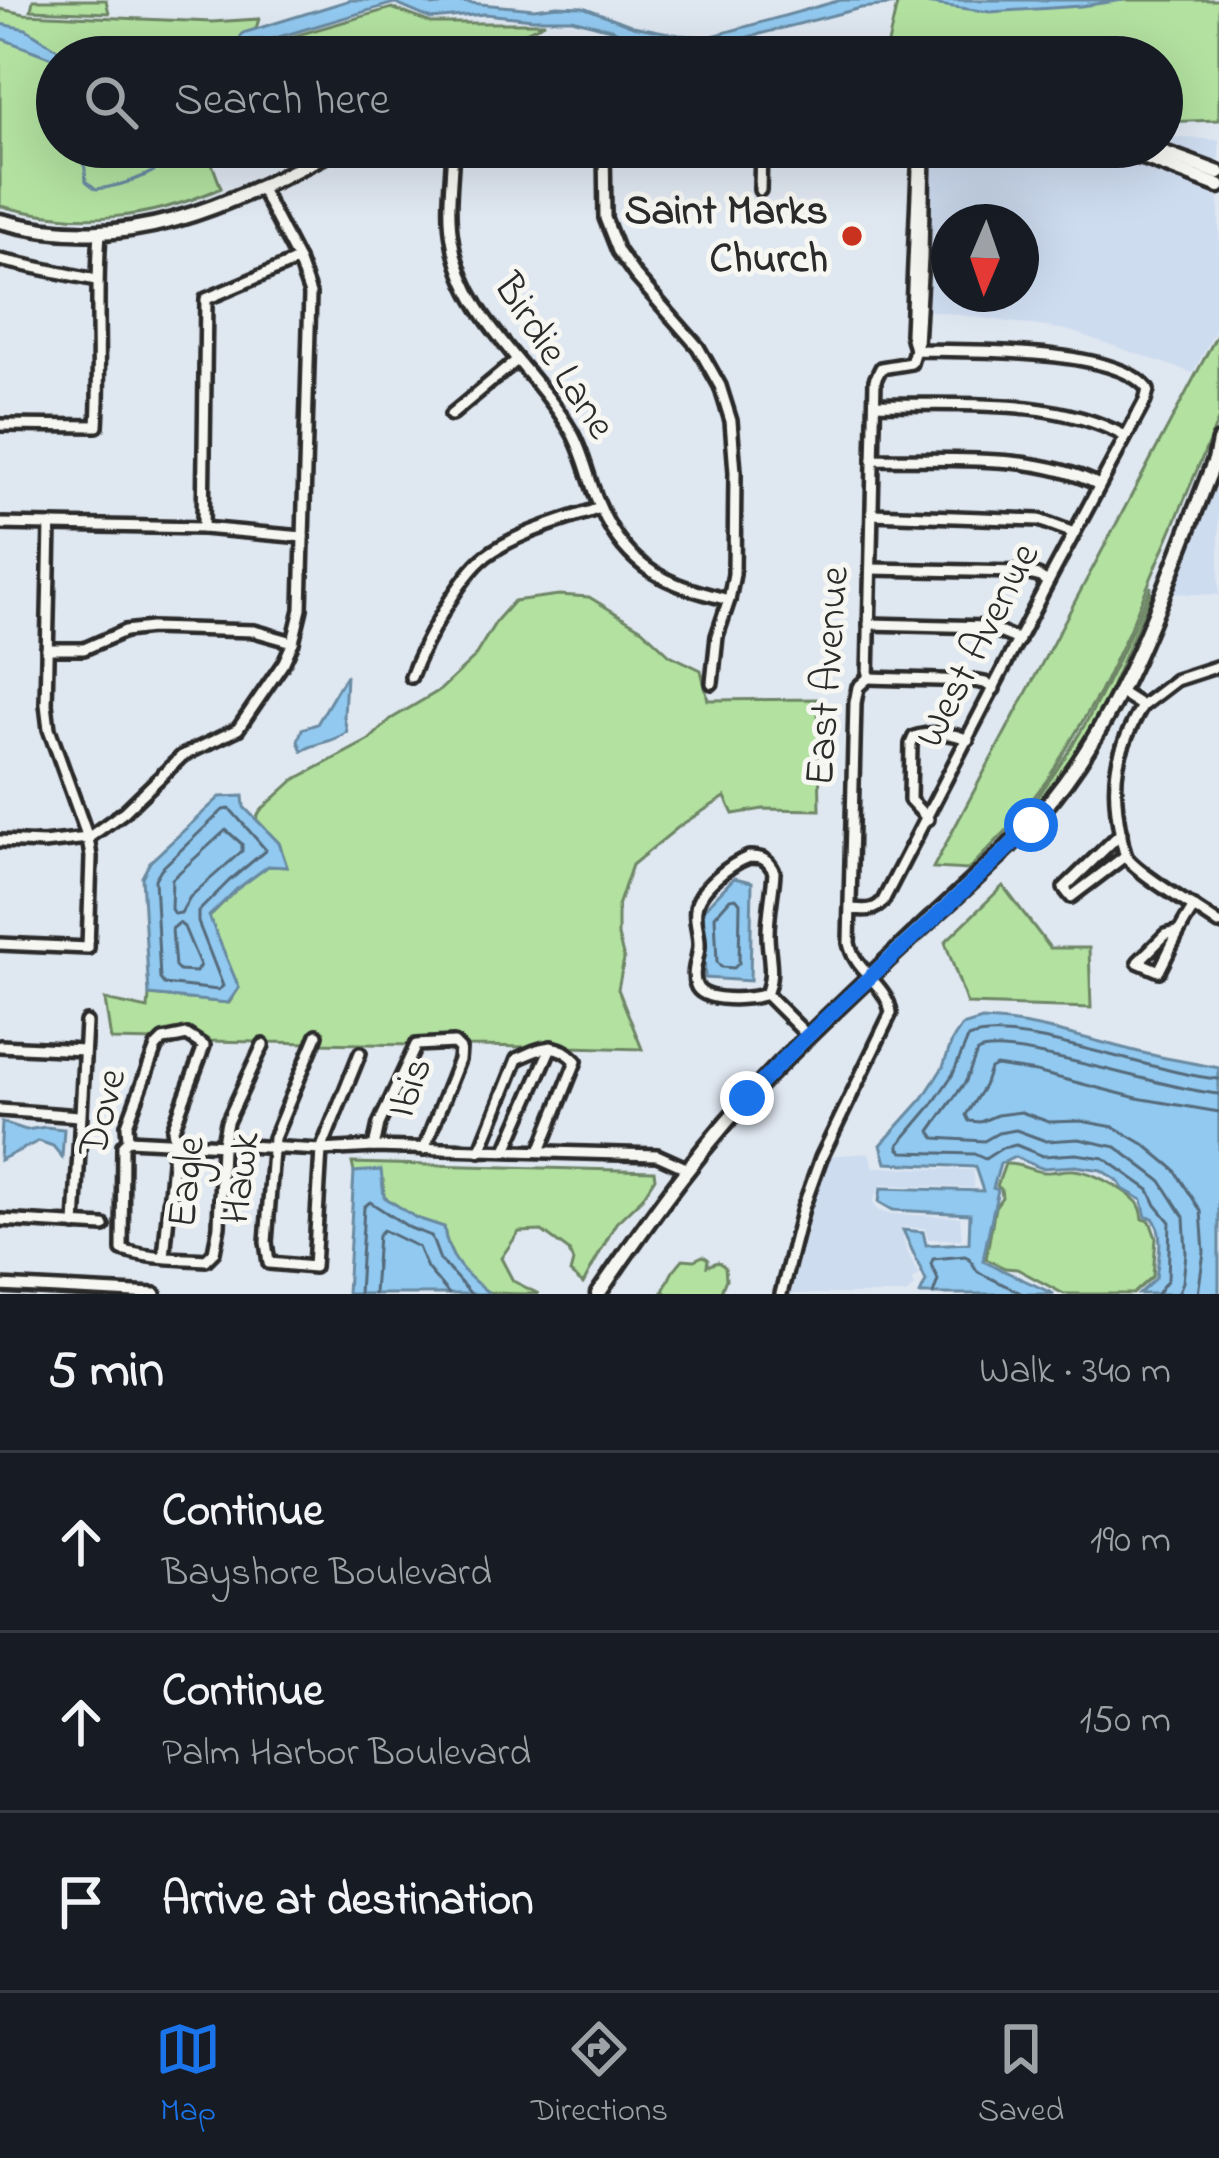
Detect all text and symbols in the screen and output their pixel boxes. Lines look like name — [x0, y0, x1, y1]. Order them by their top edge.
search box — [36, 36, 1183, 168]
icon: search — [78, 69, 144, 135]
text: Search here — [174, 69, 390, 135]
place label: Saint Marks Church — [625, 182, 828, 291]
north arrow — [931, 204, 1039, 312]
marker: Saint Marks Church — [839, 223, 865, 249]
street label: Birdie Lane — [476, 261, 630, 452]
street label: West Avenue — [901, 533, 1057, 759]
street label: East Avenue — [791, 564, 867, 788]
route start — [1004, 798, 1058, 852]
street label: Ibis — [372, 1049, 450, 1127]
street label: Dove — [63, 1062, 144, 1165]
route end — [720, 1071, 774, 1125]
street label: Hawk — [206, 1128, 278, 1227]
street label: Eagle — [153, 1133, 223, 1231]
text: 5 min — [48, 1335, 164, 1410]
text: Walk · 340 m — [979, 1344, 1171, 1401]
text: Continue — [162, 1480, 323, 1546]
icon: ahead — [48, 1509, 114, 1575]
text: 190 m — [1090, 1513, 1171, 1570]
text: Bayshore Boulevard — [162, 1546, 492, 1603]
text: Continue — [162, 1660, 323, 1726]
icon: ahead — [48, 1689, 114, 1755]
text: 150 m — [1079, 1693, 1171, 1750]
text: Palm Harbor Boulevard — [162, 1726, 531, 1783]
icon: arrive — [48, 1869, 114, 1935]
text: Arrive at destination — [162, 1869, 533, 1935]
tab: Map — [155, 2016, 221, 2136]
tab: Directions — [531, 2016, 668, 2136]
tab: Saved — [978, 2016, 1064, 2136]

